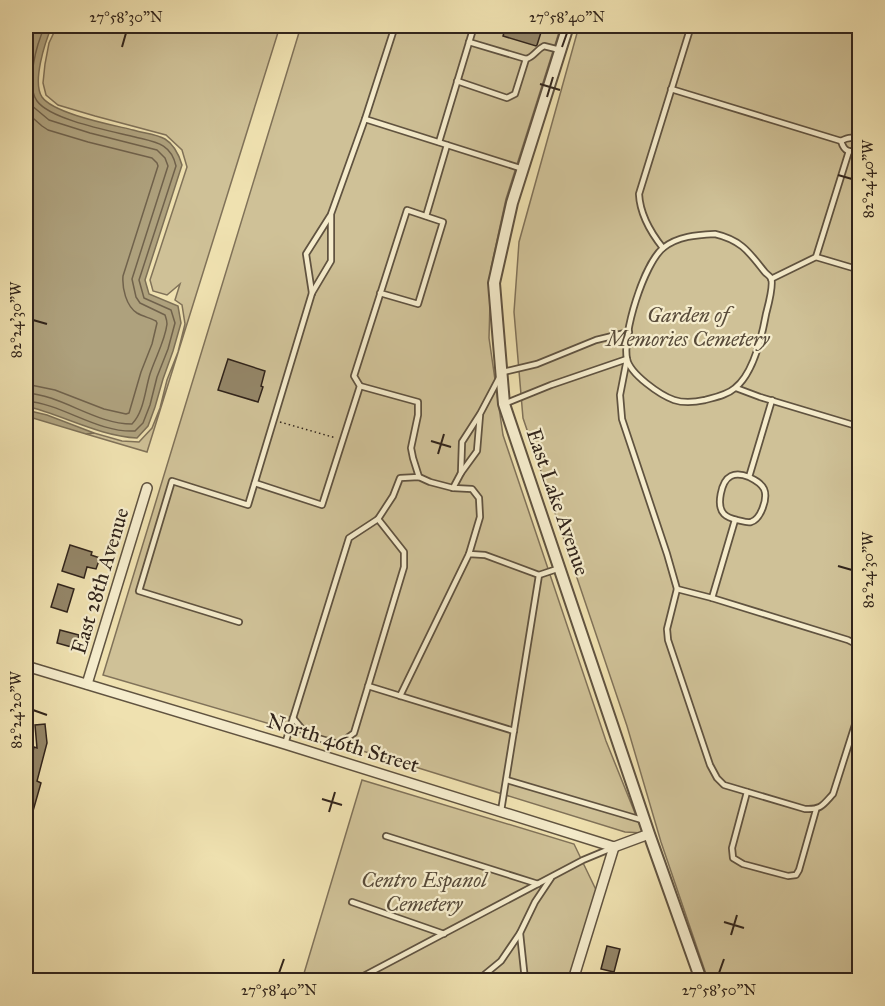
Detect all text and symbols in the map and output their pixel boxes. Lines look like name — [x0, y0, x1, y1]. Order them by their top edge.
text: 27°58'30"N — [89, 8, 163, 26]
text: 27°58'40"N — [529, 8, 605, 26]
text: 82°24'40"W — [859, 139, 877, 218]
text: 82°24'30"W — [7, 281, 25, 358]
park label: Garden of Memories Cemetery — [604, 302, 771, 352]
street label: East Lake Avenue — [521, 425, 595, 579]
street label: East 28th Avenue — [65, 504, 135, 657]
text: 82°24'30"W — [859, 531, 877, 608]
text: 82°24'20"W — [7, 670, 25, 749]
street label: North 46th Street — [264, 707, 423, 779]
park label: Centro Espanol Cemetery — [361, 867, 489, 917]
text: 27°58'40"N — [241, 981, 317, 999]
text: 27°58'50"N — [682, 981, 757, 999]

